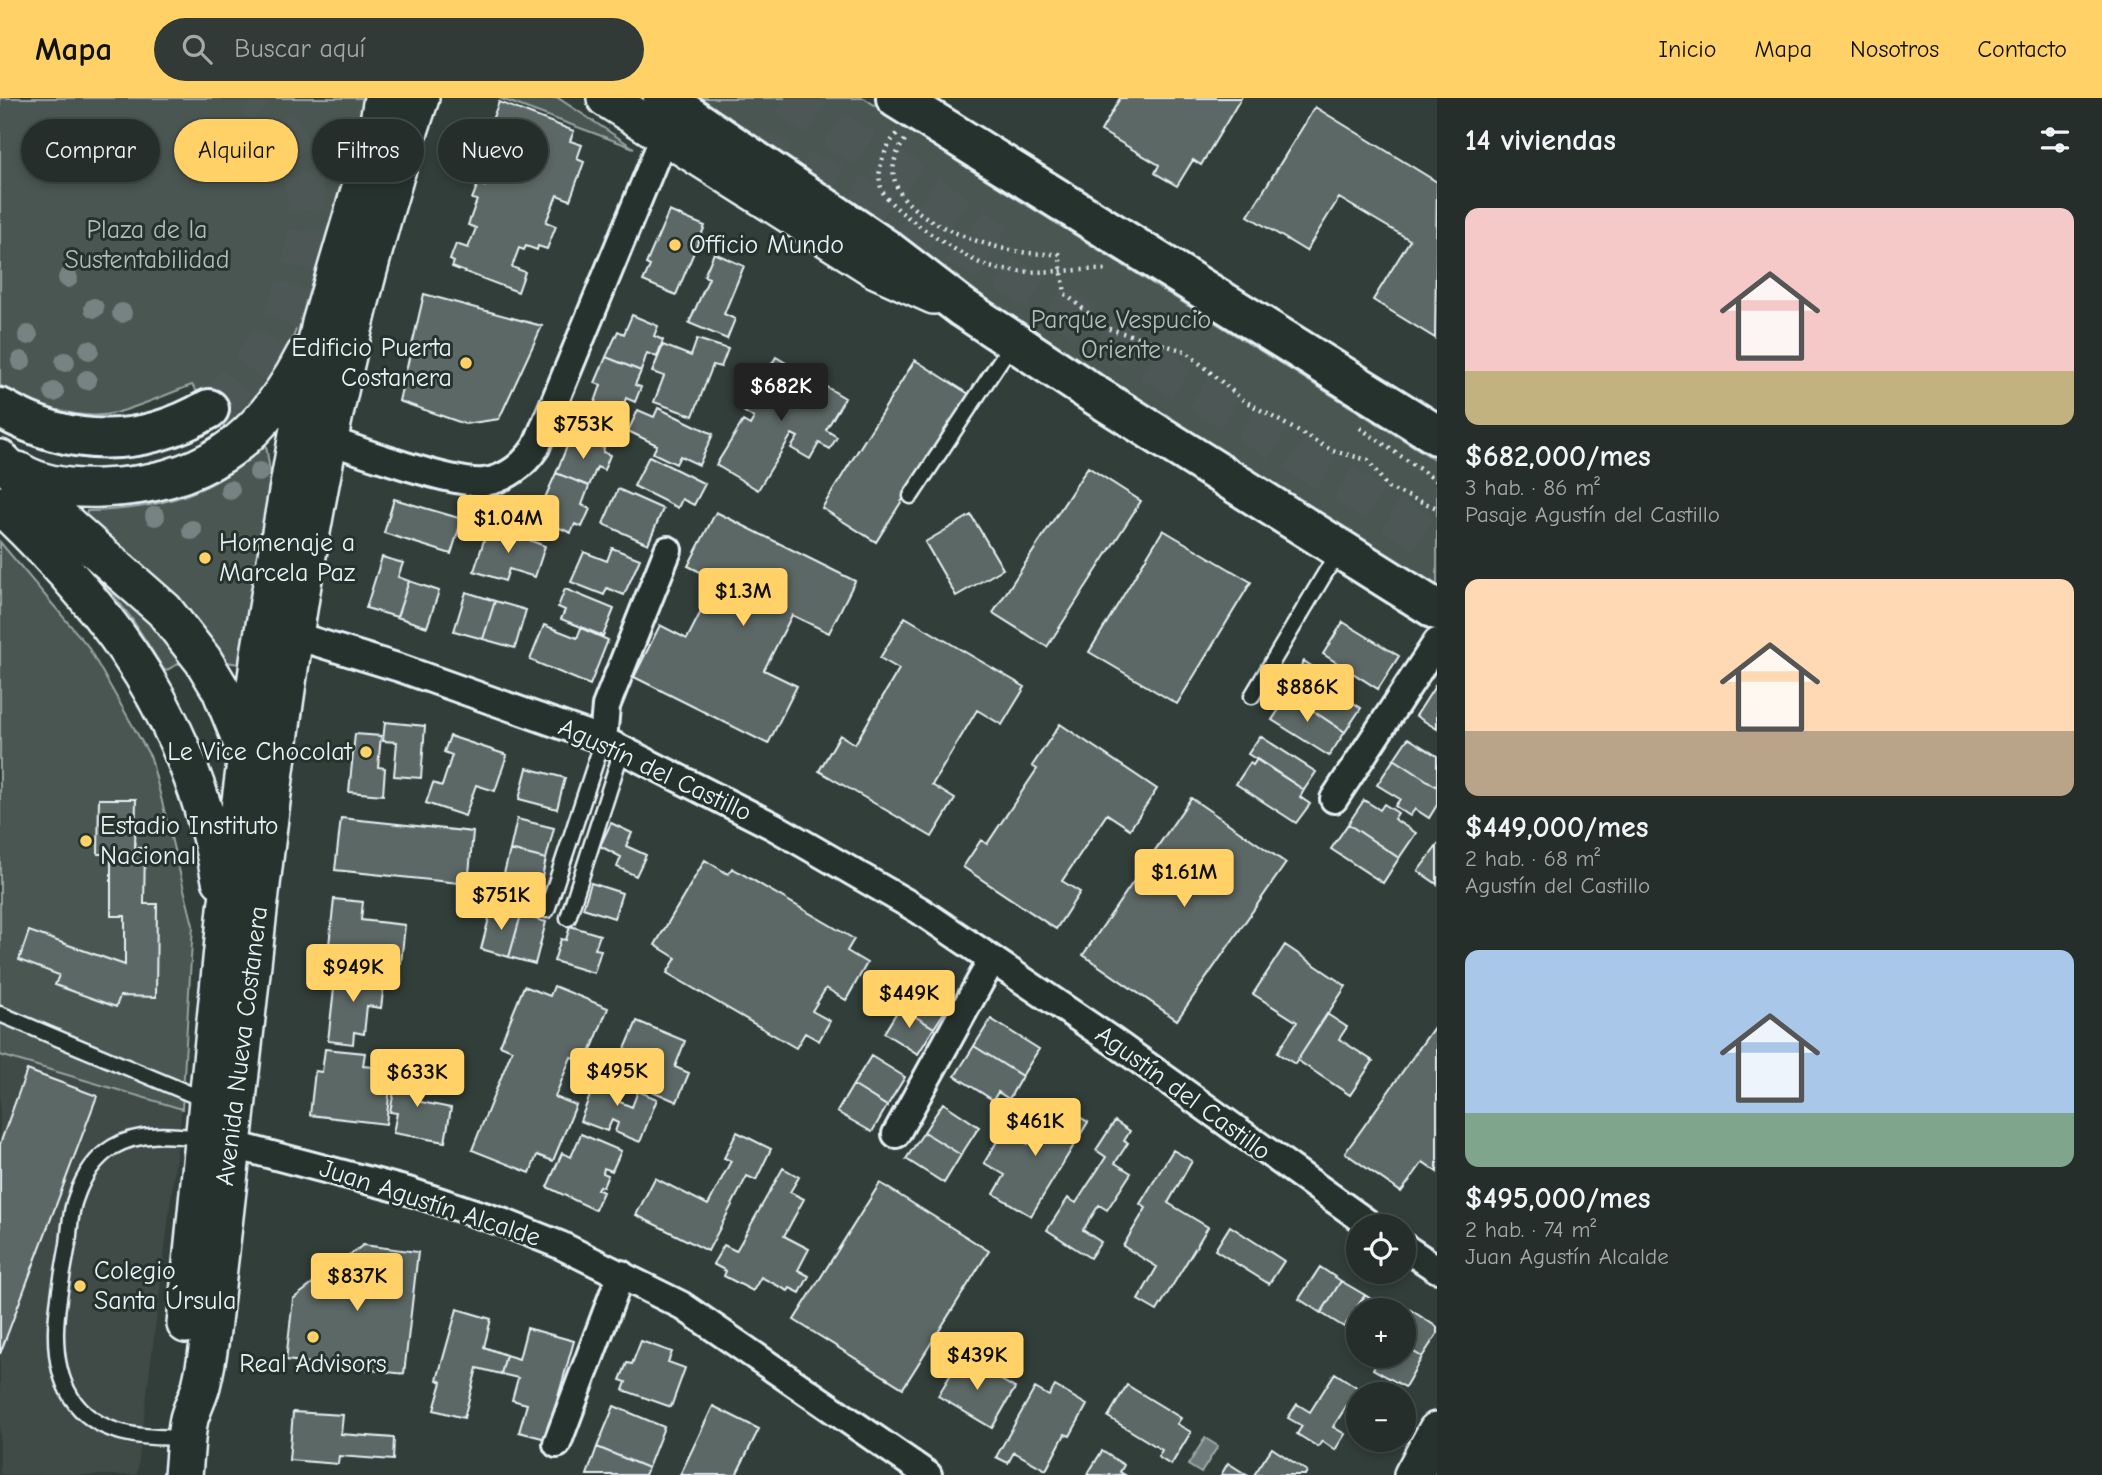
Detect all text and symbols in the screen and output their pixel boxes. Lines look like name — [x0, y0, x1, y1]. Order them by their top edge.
search box — [154, 18, 644, 81]
text: Mapa — [35, 30, 112, 68]
icon: search — [178, 30, 216, 68]
text: Buscar aquí — [234, 34, 365, 64]
text: Inicio — [1659, 35, 1716, 63]
text: Mapa — [1754, 35, 1812, 63]
text: Nosotros — [1850, 35, 1939, 63]
text: Contacto — [1977, 35, 2067, 63]
chip: Comprar — [21, 119, 160, 182]
chip: Alquilar — [174, 119, 298, 182]
chip: Filtros — [312, 119, 424, 182]
chip: Nuevo — [438, 119, 548, 182]
icon: filters — [2036, 121, 2074, 159]
text: 14 viviendas — [1465, 123, 1616, 158]
park label: Plaza de la Sustentabilidad — [64, 215, 230, 275]
place label: Officio Mundo — [689, 230, 844, 260]
marker: Officio Mundo — [667, 237, 683, 253]
icon: home — [1707, 253, 1833, 379]
park label: Parque Vespucio Oriente — [1031, 305, 1211, 365]
place label: Edificio Puerta Costanera — [291, 333, 452, 393]
marker: Edificio Puerta Costanera — [458, 355, 474, 371]
pin: $682K — [732, 364, 830, 423]
text: $682K — [750, 372, 812, 399]
pin: $753K — [534, 402, 632, 461]
text: $753K — [553, 410, 613, 437]
text: $682,000/mes — [1465, 439, 1651, 474]
text: 3 hab. · 86 m² — [1465, 474, 1600, 501]
pin: $1.04M — [451, 496, 565, 555]
text: Pasaje Agustín del Castillo — [1465, 501, 1720, 528]
text: $1.04M — [473, 504, 543, 531]
place label: Homenaje a Marcela Paz — [219, 528, 355, 588]
marker: Homenaje a Marcela Paz — [197, 550, 213, 566]
pin: $1.3M — [694, 568, 792, 628]
text: $1.3M — [715, 577, 771, 604]
icon: home — [1707, 624, 1833, 750]
pin: $886K — [1258, 664, 1356, 724]
text: $886K — [1276, 673, 1338, 700]
street label: Agustín del Castillo — [554, 712, 756, 828]
place label: Le Vice Chocolat — [167, 737, 354, 767]
marker: Le Vice Chocolat — [358, 744, 374, 760]
text: $449,000/mes — [1465, 810, 1649, 845]
place label: Estadio Instituto Nacional — [100, 811, 279, 871]
marker: Estadio Instituto Nacional — [78, 833, 94, 849]
text: 2 hab. · 68 m² — [1465, 845, 1600, 872]
pin: $1.61M — [1127, 850, 1241, 909]
text: $1.61M — [1151, 858, 1217, 885]
pin: $751K — [452, 872, 550, 932]
text: Agustín del Castillo — [1465, 872, 1650, 899]
text: $751K — [472, 881, 530, 908]
street label: Avenida Nueva Costanera — [210, 904, 274, 1188]
pin: $949K — [304, 944, 402, 1004]
text: $949K — [322, 953, 384, 980]
pin: $449K — [860, 970, 958, 1030]
text: $449K — [879, 979, 939, 1006]
icon: home — [1707, 995, 1833, 1121]
street label: Agustín del Castillo — [1090, 1019, 1276, 1167]
pin: $495K — [568, 1048, 666, 1108]
pin: $633K — [368, 1049, 466, 1109]
text: $495K — [586, 1057, 648, 1084]
text: $633K — [386, 1058, 448, 1085]
pin: $461K — [986, 1098, 1084, 1158]
text: $461K — [1006, 1107, 1064, 1134]
street label: Juan Agustín Alcalde — [316, 1153, 544, 1253]
text: $495,000/mes — [1465, 1181, 1650, 1216]
map controls — [1346, 1214, 1416, 1452]
button: locate — [1346, 1214, 1416, 1284]
text: 2 hab. · 74 m² — [1465, 1216, 1596, 1243]
text: Juan Agustín Alcalde — [1465, 1243, 1669, 1270]
pin: $837K — [308, 1254, 406, 1313]
place label: Colegio Santa Úrsula — [94, 1256, 236, 1316]
text: $837K — [327, 1262, 387, 1289]
marker: Colegio Santa Úrsula — [72, 1278, 88, 1294]
button: + — [1346, 1298, 1416, 1368]
marker: Real Advisors — [305, 1329, 321, 1345]
pin: $439K — [928, 1332, 1026, 1392]
text: $439K — [947, 1341, 1007, 1368]
place label: Real Advisors — [239, 1349, 387, 1379]
button: − — [1346, 1382, 1416, 1452]

